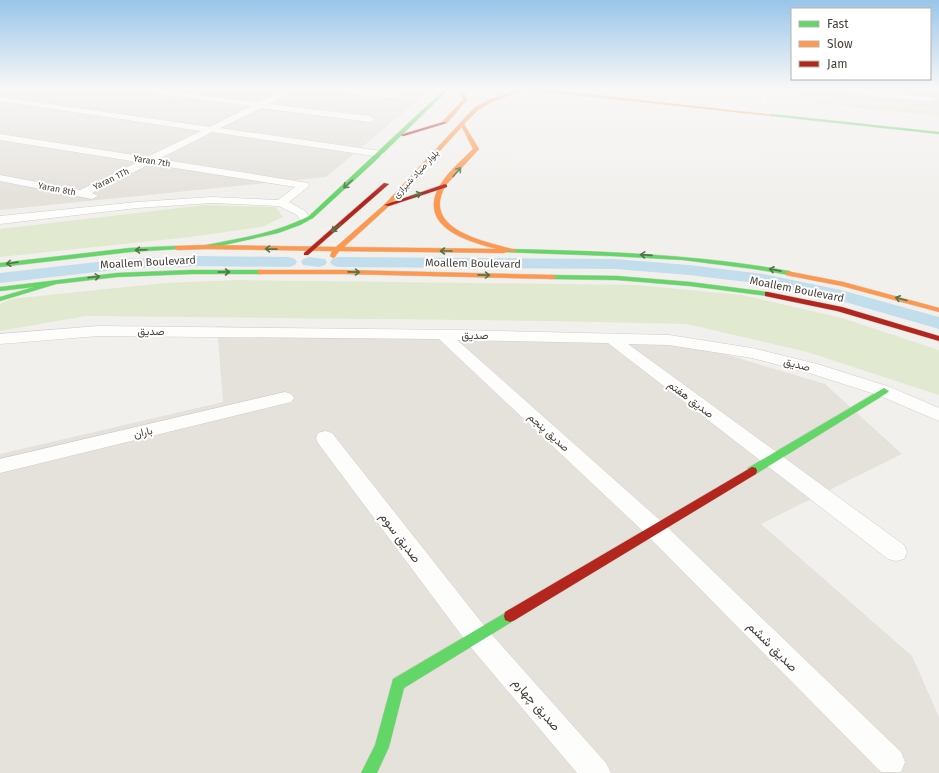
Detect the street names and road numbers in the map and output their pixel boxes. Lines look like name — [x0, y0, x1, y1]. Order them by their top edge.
street label: بلوار صیاد شیرازی — [391, 148, 442, 201]
street label: Yaran 7th — [133, 153, 171, 169]
street label: Yaran 1Th — [91, 166, 131, 192]
street label: Yaran 8th — [37, 180, 77, 198]
street label: Moallem Boulevard — [100, 254, 196, 271]
street label: Moallem Boulevard — [425, 256, 521, 271]
street label: Moallem Boulevard — [749, 274, 845, 305]
street label: صدیق — [137, 325, 165, 338]
street label: صدیق — [461, 329, 489, 342]
street label: صدیق — [782, 355, 812, 374]
street label: صدیق هفتم — [665, 378, 716, 422]
street label: صدیق پنجم — [525, 410, 572, 455]
street label: باران — [132, 424, 154, 441]
street label: صدیق سوم — [376, 509, 424, 566]
street label: صدیق ششم — [744, 618, 801, 675]
street label: صدیق چهارم — [508, 675, 564, 735]

